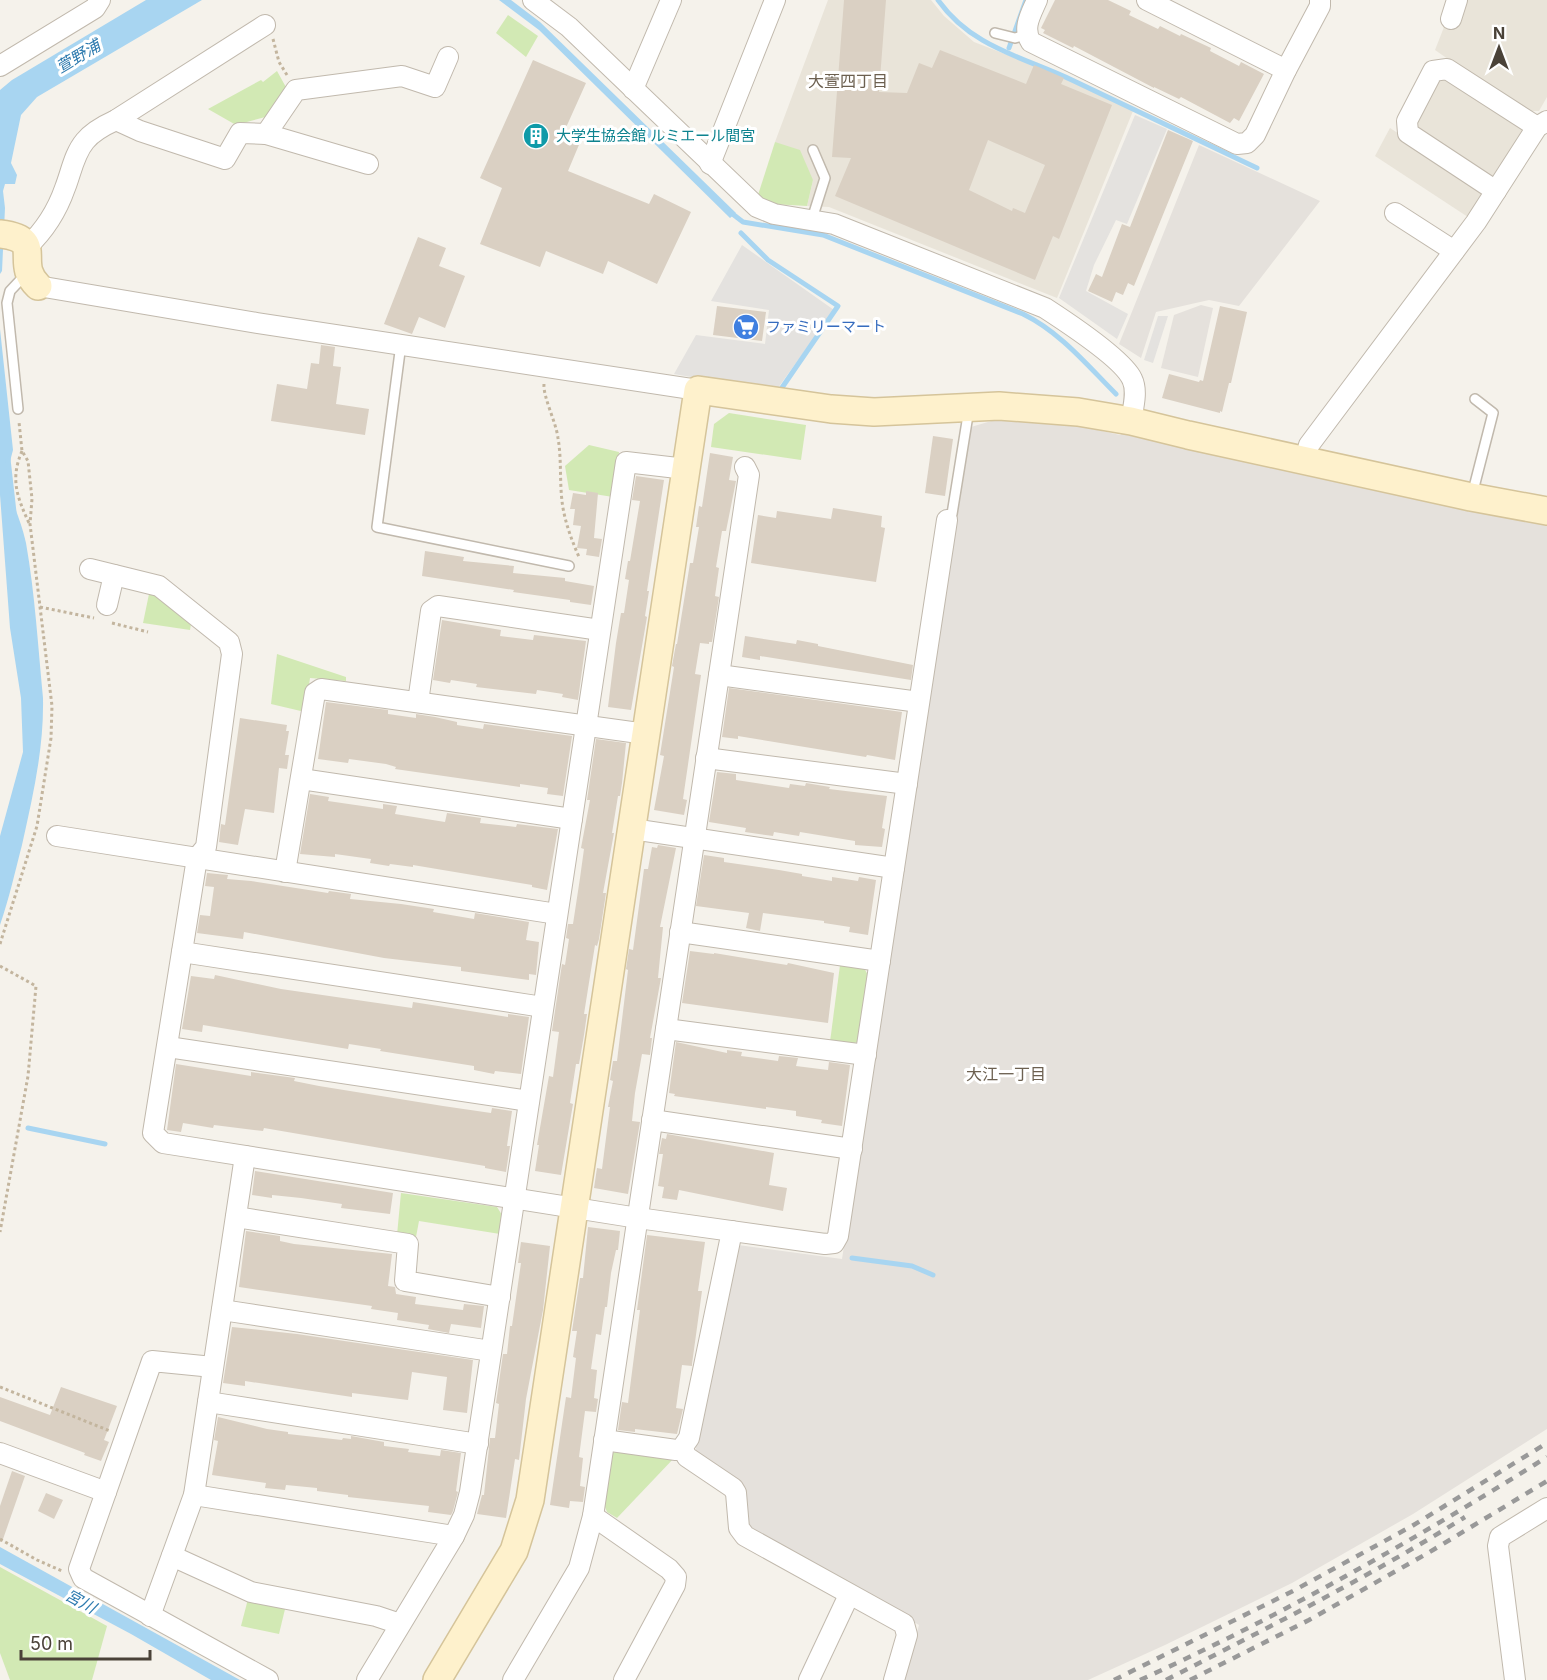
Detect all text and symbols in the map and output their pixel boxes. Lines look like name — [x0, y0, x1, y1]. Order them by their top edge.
north arrow — [1469, 18, 1529, 78]
text: N — [1493, 23, 1505, 43]
water label: 萱野浦 — [52, 34, 106, 77]
district label: 大萱四丁目 — [808, 71, 888, 91]
building icon: 大学生協会館 ルミエール間宮 — [521, 121, 551, 151]
place label: 大学生協会館 ルミエール間宮 — [556, 126, 755, 145]
supermarket icon: ファミリーマート — [731, 312, 761, 342]
place label: ファミリーマート — [766, 317, 886, 336]
district label: 大江一丁目 — [966, 1064, 1046, 1084]
water label: 宮川 — [62, 1584, 102, 1618]
scale bar — [21, 1623, 150, 1661]
text: 50 m — [30, 1633, 73, 1654]

